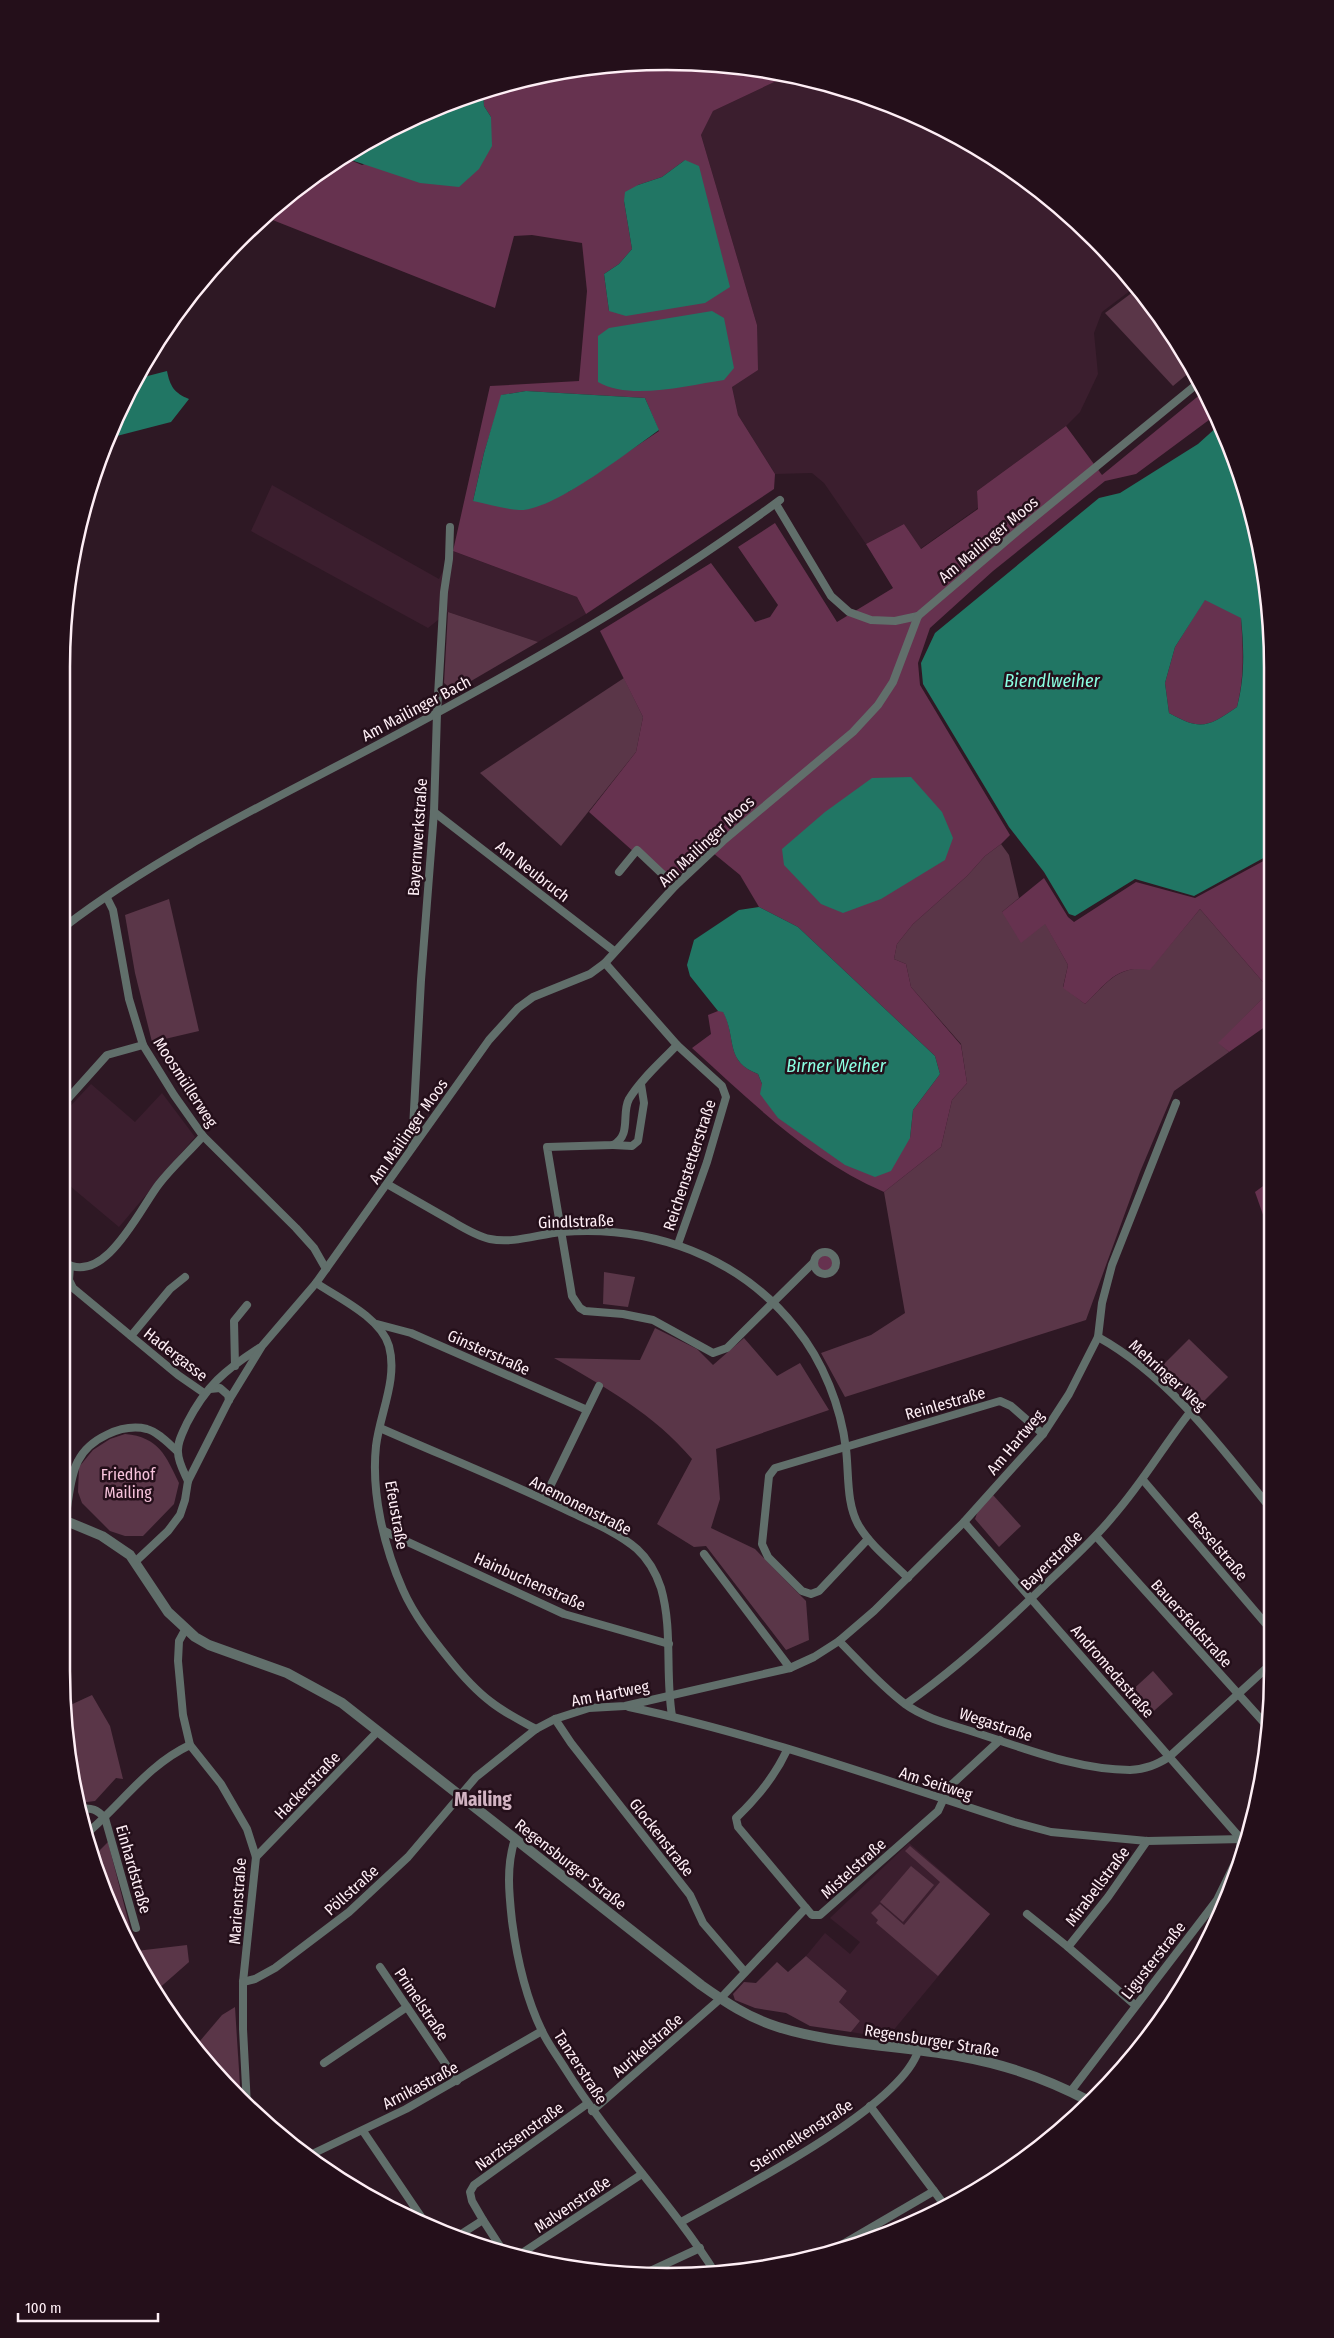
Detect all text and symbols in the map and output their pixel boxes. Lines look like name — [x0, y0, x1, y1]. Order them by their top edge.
street label: Am Mailinger Moos — [935, 492, 1042, 587]
water label: Biendlweiher — [1004, 670, 1101, 692]
street label: Am Mailinger Bach — [358, 672, 474, 745]
street label: Bayernwerkstraße — [404, 777, 431, 897]
street label: Am Mailinger Moos — [655, 792, 758, 891]
street label: Am Neubruch — [492, 837, 573, 906]
street label: Moosmüllerweg — [149, 1034, 222, 1131]
water label: Birner Weiher — [786, 1055, 886, 1077]
street label: Am Mailinger Moos — [365, 1075, 452, 1188]
street label: Reichenstetterstraße — [659, 1097, 720, 1233]
street label: Gindlstraße — [538, 1211, 614, 1232]
street label: Hadergasse — [140, 1324, 211, 1385]
street label: Ginsterstraße — [445, 1326, 533, 1379]
street label: Mehringer Weg — [1125, 1336, 1211, 1415]
street label: Reinlestraße — [903, 1383, 987, 1424]
street label: Am Hartweg — [983, 1406, 1048, 1479]
park label: Friedhof Mailing — [101, 1465, 156, 1502]
street label: Anemonenstraße — [527, 1472, 635, 1539]
street label: Efeustraße — [381, 1479, 412, 1551]
street label: Besselstraße — [1183, 1508, 1252, 1585]
street label: Bayerstraße — [1017, 1526, 1086, 1594]
street label: Hainbuchenstraße — [471, 1548, 589, 1615]
street label: Bauersfeldstraße — [1147, 1575, 1236, 1671]
street label: Andromedastraße — [1067, 1621, 1158, 1722]
street label: Am Hartweg — [570, 1677, 651, 1710]
street label: Wegastraße — [957, 1704, 1035, 1745]
street label: Hackerstraße — [271, 1748, 344, 1823]
street label: Am Seitweg — [897, 1763, 975, 1804]
district label: Mailing — [454, 1788, 512, 1811]
street label: Glockenstraße — [625, 1795, 698, 1880]
street label: Regensburger Straße — [511, 1815, 630, 1914]
street label: Einhardstraße — [112, 1823, 155, 1916]
street label: Mistelstraße — [817, 1834, 890, 1902]
street label: Mirabellstraße — [1061, 1843, 1134, 1930]
street label: Marienstraße — [225, 1857, 250, 1945]
street label: Pöllstraße — [320, 1861, 382, 1920]
street label: Ligusterstraße — [1117, 1918, 1190, 2003]
street label: Primelstraße — [390, 1964, 453, 2044]
street label: Aurikelstraße — [608, 2010, 687, 2081]
street label: Regensburger Straße — [863, 2020, 1001, 2061]
street label: Tanzerstraße — [550, 2027, 611, 2108]
street label: Arnikastraße — [379, 2058, 461, 2113]
street label: Steinnelkenstraße — [746, 2095, 856, 2176]
street label: Narzissenstraße — [471, 2098, 567, 2175]
street label: Malvenstraße — [531, 2172, 614, 2237]
scale bar — [18, 2290, 158, 2322]
text: 100 m — [25, 2299, 62, 2317]

